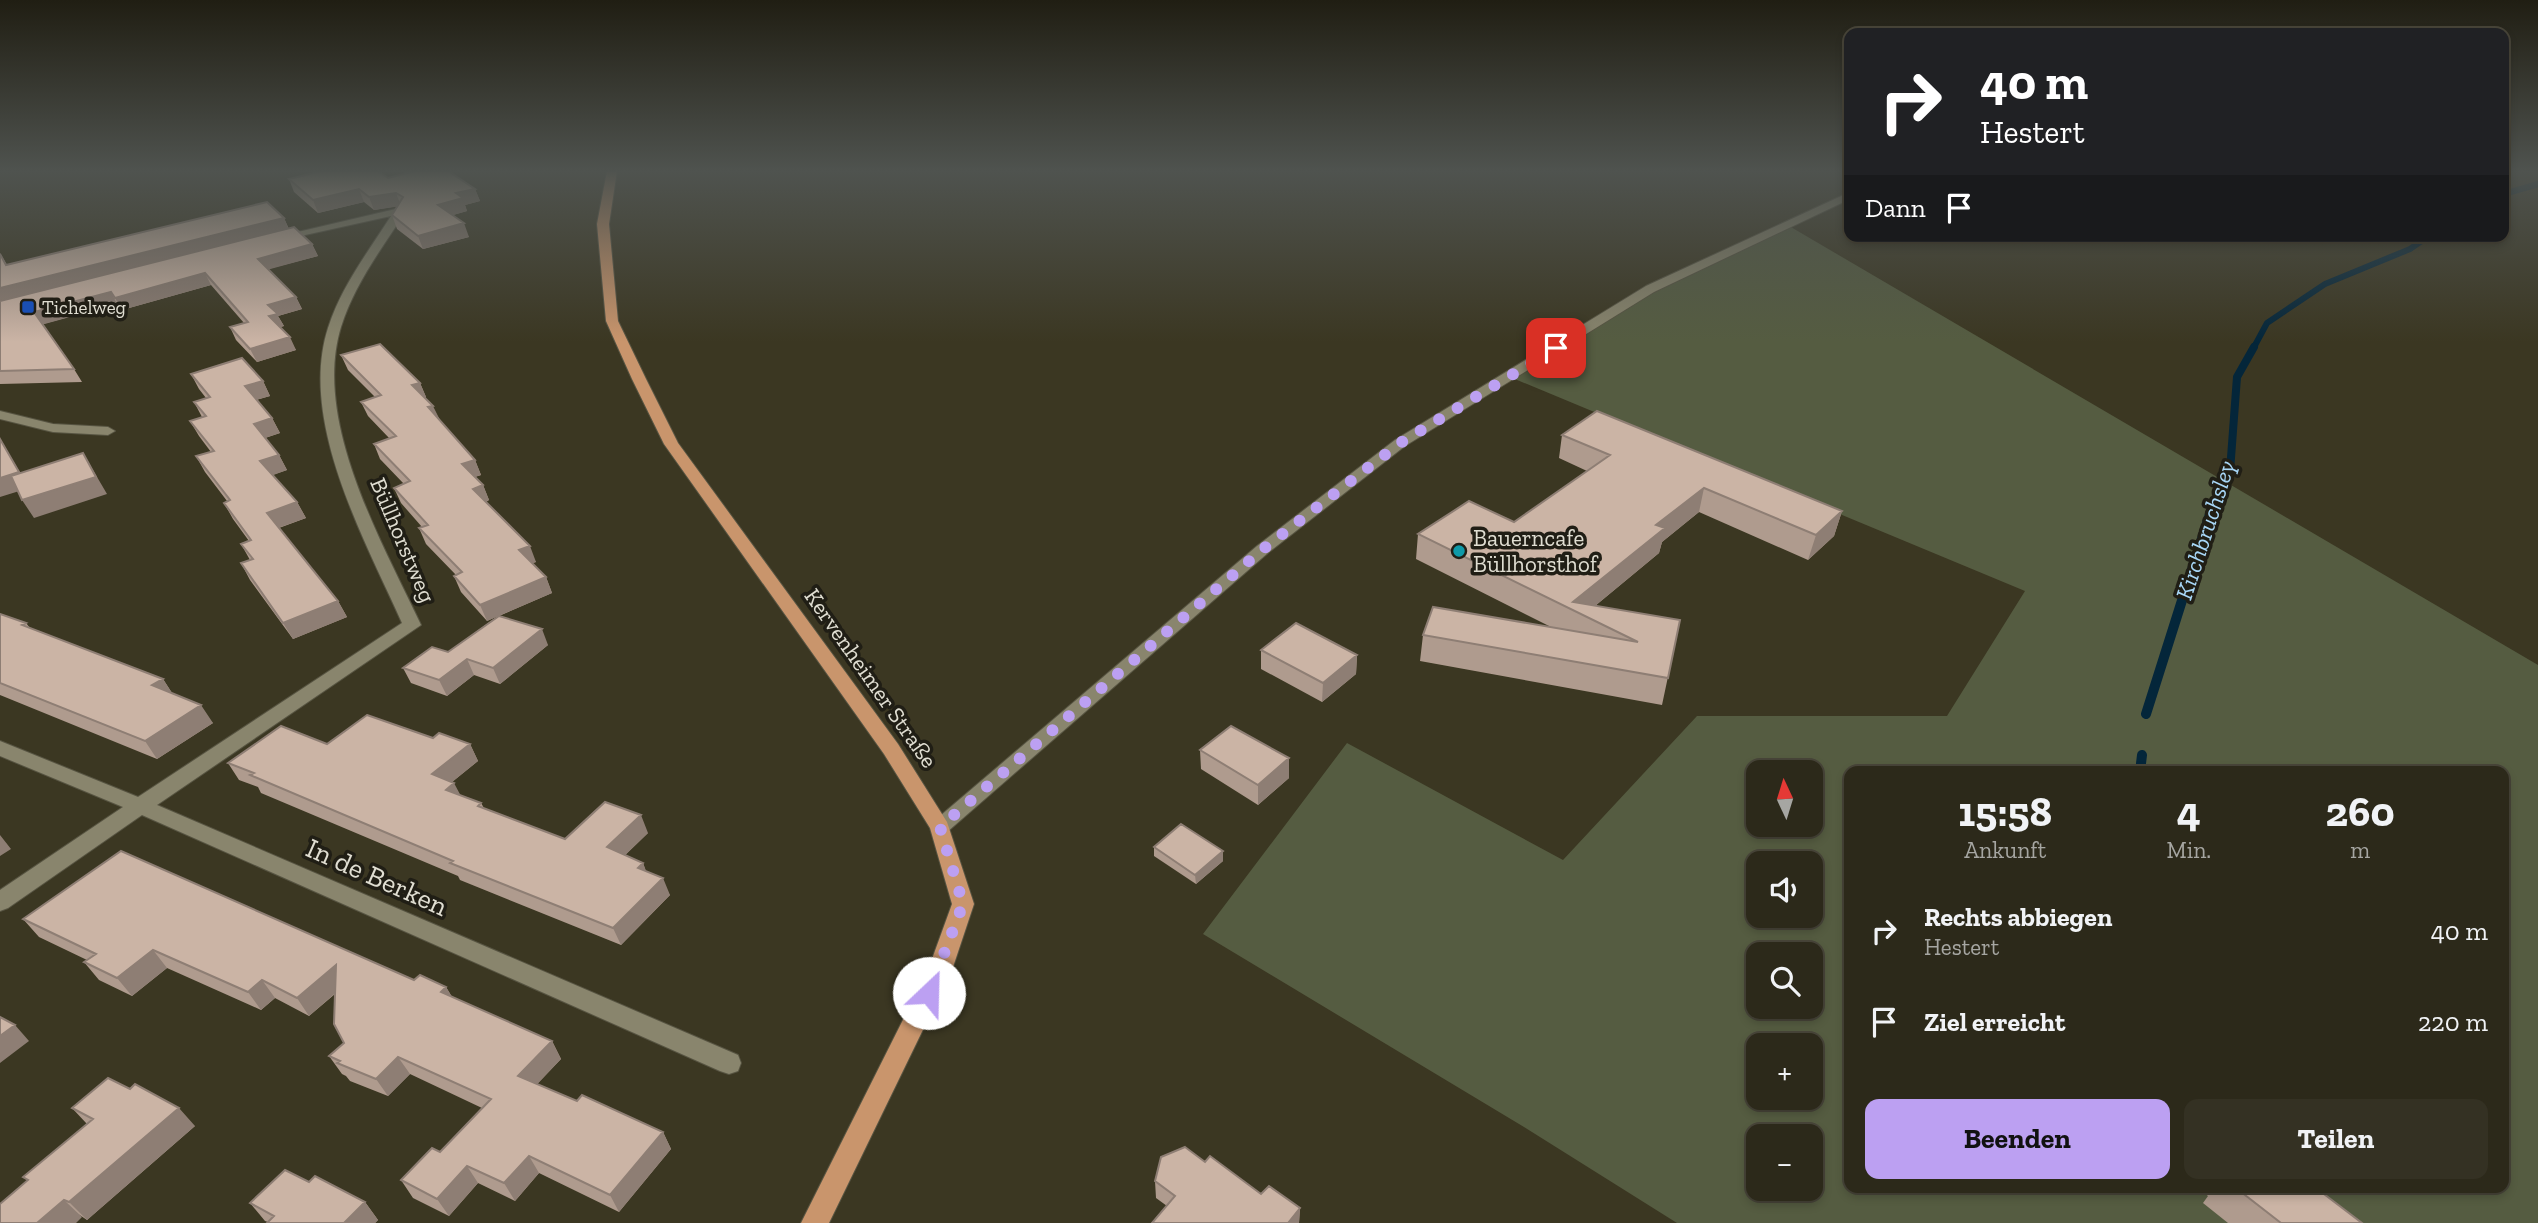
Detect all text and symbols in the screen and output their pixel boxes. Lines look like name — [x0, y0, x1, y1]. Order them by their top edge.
text: 40 m — [1980, 53, 2088, 112]
icon: right — [1865, 56, 1956, 147]
text: Hestert — [1980, 113, 2085, 151]
icon: arrive — [1940, 189, 1978, 227]
text: Dann — [1865, 192, 1926, 224]
place label: Tichelweg — [42, 296, 127, 319]
marker: Tichelweg — [20, 299, 36, 315]
pin — [1526, 318, 1586, 378]
icon: arrive — [1537, 329, 1575, 367]
water label: Kirchbruchsley — [2169, 457, 2241, 603]
street label: Büllhorstweg — [364, 473, 442, 607]
place label: Bauerncafe Büllhorsthof — [1473, 524, 1599, 578]
marker: Bauerncafe Büllhorsthof — [1451, 543, 1467, 559]
street label: Kervenheimer Straße — [799, 583, 943, 773]
north arrow — [1746, 760, 1824, 836]
map controls — [1746, 760, 1823, 1201]
text: 15:58 — [1958, 786, 2052, 837]
text: 4 — [2177, 786, 2201, 837]
text: 260 — [2325, 786, 2395, 837]
street label: In de Berken — [301, 831, 453, 923]
text: Ankunft — [1964, 836, 2046, 864]
text: Min. — [2166, 836, 2211, 864]
text: m — [2350, 836, 2370, 864]
button: sound — [1746, 851, 1823, 928]
text: Rechts abbiegen — [1924, 901, 2112, 933]
icon: right — [1865, 912, 1903, 950]
text: 40 m — [2431, 915, 2488, 947]
text: Hestert — [1924, 933, 1999, 961]
button: search — [1746, 942, 1823, 1019]
position arrow — [892, 956, 966, 1030]
icon: arrive — [1865, 1003, 1903, 1041]
text: Ziel erreicht — [1924, 1006, 2065, 1038]
text: 220 m — [2418, 1006, 2488, 1038]
button: + — [1746, 1033, 1823, 1110]
button: Beenden — [1865, 1099, 2170, 1179]
button: Teilen — [2184, 1099, 2488, 1179]
button: − — [1746, 1124, 1823, 1201]

